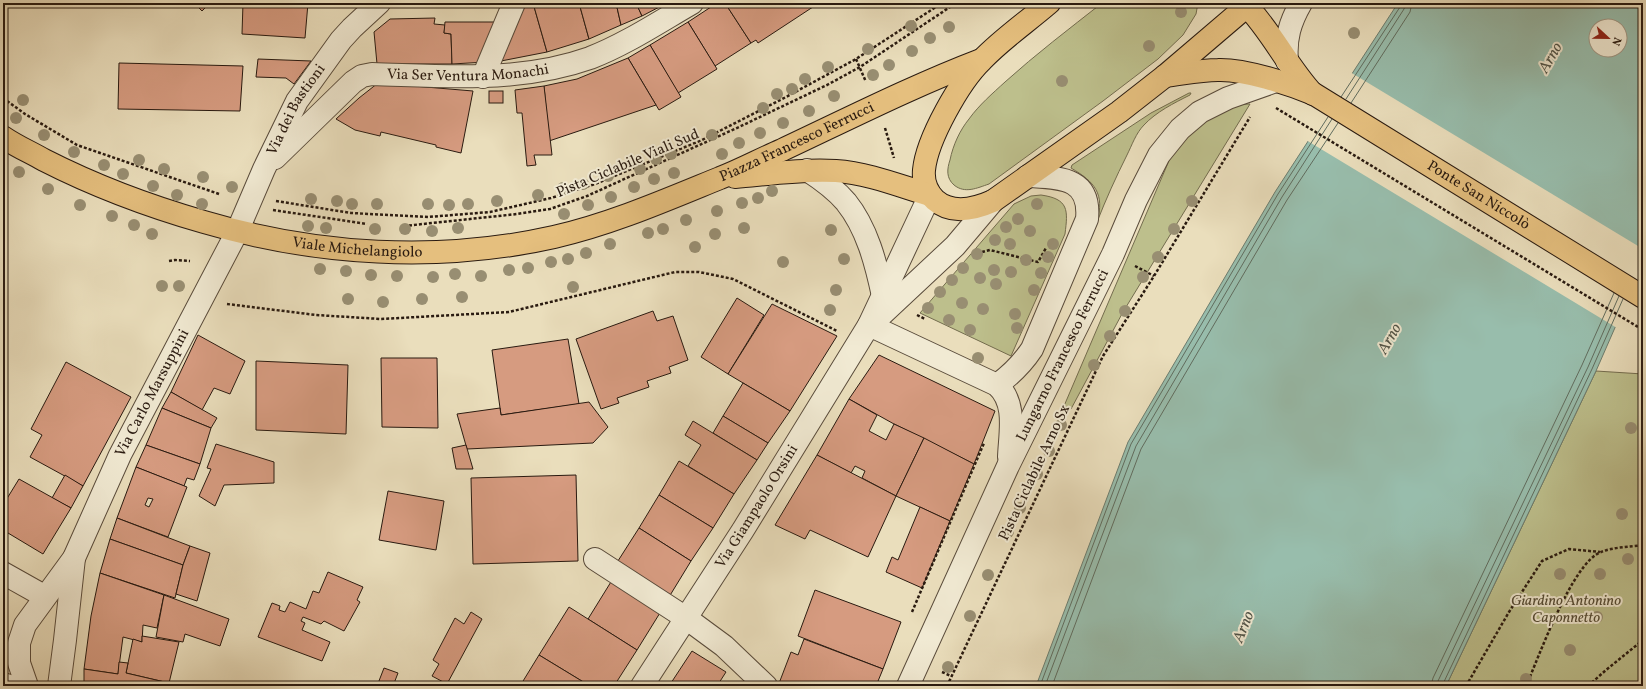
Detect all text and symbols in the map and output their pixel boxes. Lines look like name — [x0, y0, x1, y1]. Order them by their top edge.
north arrow — [1588, 18, 1628, 58]
text: N — [1607, 35, 1624, 48]
water label: Arno — [1533, 38, 1569, 78]
street label: Via Ser Ventura Monachi — [387, 59, 551, 87]
street label: Via dei Bastioni — [262, 60, 331, 159]
street label: Piazza Francesco Ferrucci — [716, 97, 878, 188]
street label: Pista Ciclabile Viali Sud — [553, 124, 703, 204]
street label: Ponte San Niccolò — [1423, 156, 1534, 235]
street label: Viale Michelangiolo — [291, 232, 423, 263]
street label: Lungarno Francesco Ferrucci — [1011, 266, 1114, 445]
water label: Arno — [1372, 319, 1408, 359]
street label: Via Carlo Marsuppini — [110, 326, 195, 461]
street label: Pista Ciclabile Arno Sx — [994, 401, 1076, 545]
street label: Via Giampaolo Orsini — [710, 441, 803, 572]
park label: Giardino Antonino Caponnetto — [1511, 591, 1621, 629]
water label: Arno — [1227, 607, 1260, 647]

